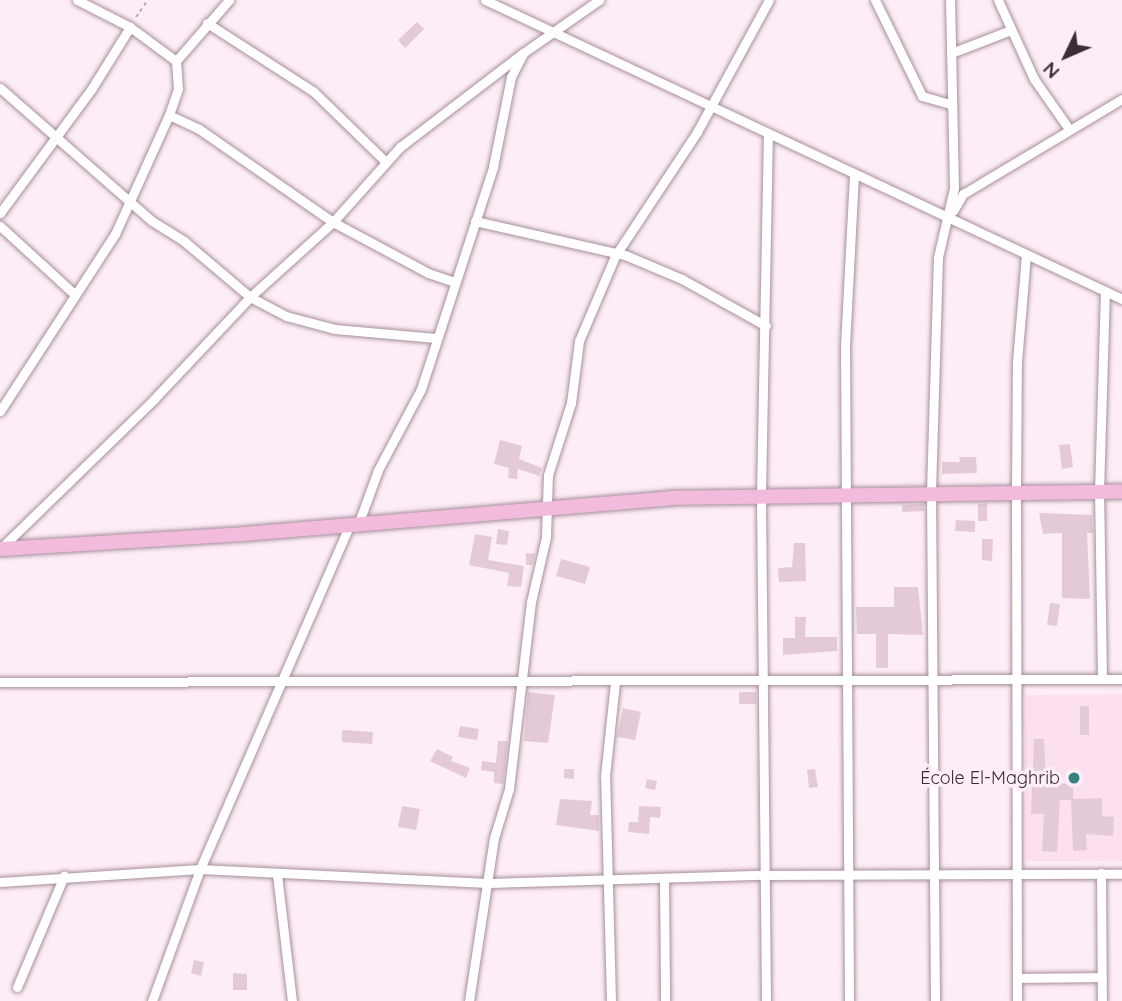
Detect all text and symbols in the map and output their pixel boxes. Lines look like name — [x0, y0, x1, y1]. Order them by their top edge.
north arrow — [1031, 21, 1101, 91]
text: N — [1037, 57, 1064, 84]
place label: École El-Maghrib — [920, 767, 1060, 789]
marker: École El-Maghrib — [1066, 770, 1082, 786]

